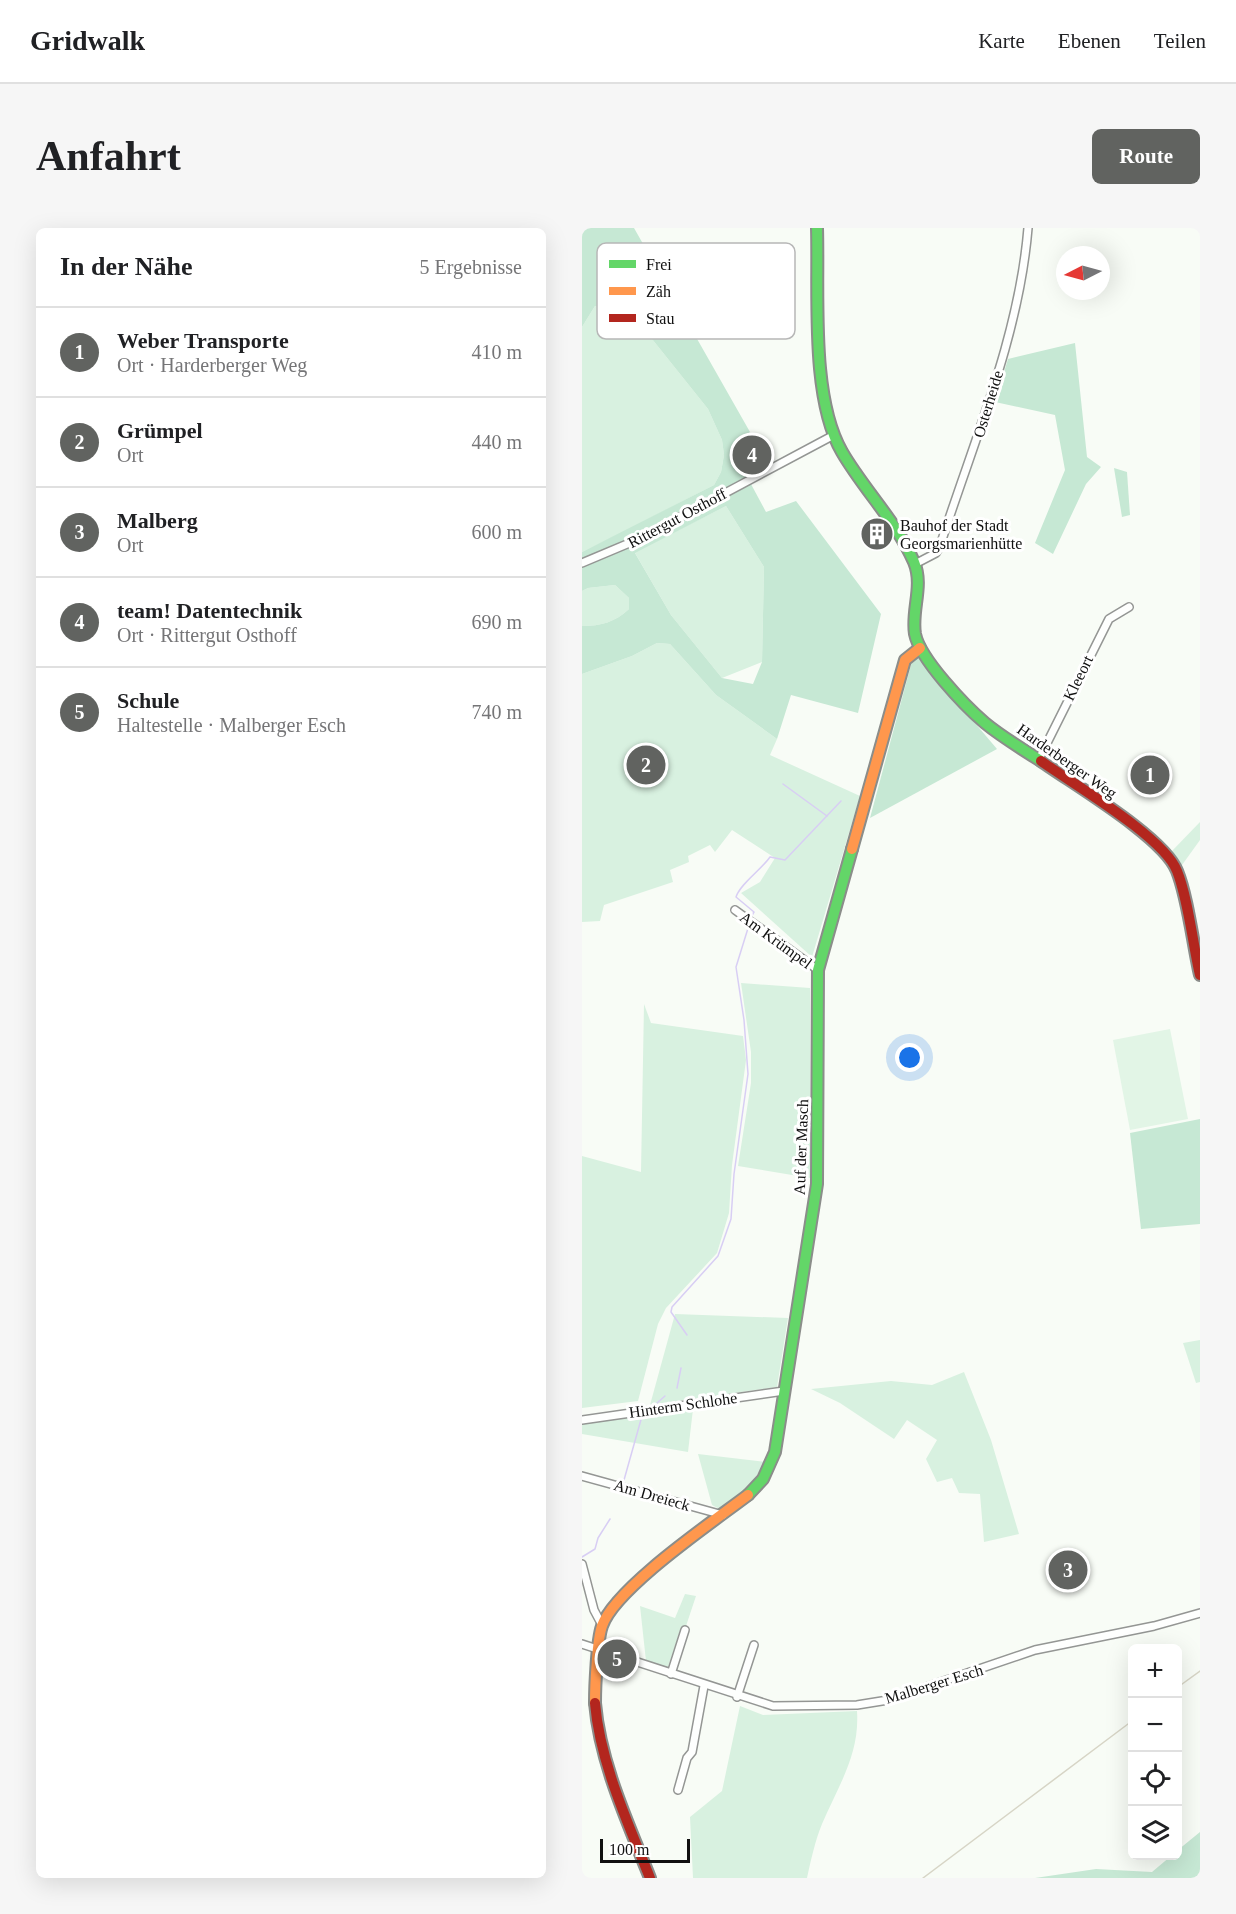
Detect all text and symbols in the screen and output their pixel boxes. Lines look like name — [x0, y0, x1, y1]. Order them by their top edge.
text: Gridwalk — [30, 25, 145, 56]
text: Karte — [978, 29, 1025, 53]
text: Ebenen — [1058, 29, 1121, 53]
text: Teilen — [1154, 29, 1206, 53]
button: Route — [1092, 129, 1200, 184]
text: Anfahrt — [36, 133, 181, 179]
legend — [597, 243, 795, 339]
north arrow — [1056, 246, 1110, 300]
text: In der Nähe — [60, 252, 192, 281]
text: 5 Ergebnisse — [420, 256, 522, 278]
text: Frei — [646, 256, 672, 273]
text: Zäh — [646, 283, 671, 300]
text: Stau — [646, 310, 674, 327]
text: Weber Transporte — [117, 328, 289, 353]
text: 1 — [75, 341, 85, 363]
text: 410 m — [471, 341, 522, 363]
text: Ort · Harderberger Weg — [117, 354, 307, 376]
street label: Osterheide — [970, 368, 1006, 440]
text: Grümpel — [117, 418, 203, 443]
text: 2 — [75, 431, 85, 453]
text: 440 m — [471, 431, 522, 453]
pin: 4 — [732, 432, 772, 478]
text: Ort — [117, 444, 144, 466]
street label: Rittergut Osthoff — [625, 485, 730, 552]
text: Malberg — [117, 508, 198, 533]
building icon: Bauhof der Stadt Georgsmarienhütte — [859, 516, 895, 552]
place label: Bauhof der Stadt Georgsmarienhütte — [900, 517, 1022, 553]
text: 3 — [75, 521, 85, 543]
text: 600 m — [471, 521, 522, 543]
text: Ort — [117, 534, 144, 556]
text: team! Datentechnik — [117, 598, 302, 623]
text: 4 — [75, 611, 85, 633]
text: 690 m — [471, 611, 522, 633]
text: Ort · Rittergut Osthoff — [117, 624, 297, 646]
street label: Kleeort — [1060, 652, 1096, 703]
text: Schule — [117, 688, 179, 713]
text: 5 — [75, 701, 85, 723]
text: 740 m — [471, 701, 522, 723]
text: Haltestelle · Malberger Esch — [117, 714, 346, 736]
street label: Harderberger Weg — [1013, 720, 1120, 803]
pin: 2 — [626, 742, 666, 788]
pin: 1 — [1130, 752, 1170, 798]
street label: Am Krümpel — [736, 908, 816, 973]
your location — [895, 1043, 924, 1072]
street label: Auf der Masch — [791, 1099, 811, 1195]
street label: Hinterm Schlohe — [628, 1389, 738, 1421]
street label: Am Dreieck — [612, 1476, 692, 1514]
pin: 3 — [1048, 1548, 1088, 1592]
pin: 5 — [597, 1636, 636, 1682]
map controls — [1128, 1644, 1182, 1860]
button: + — [1128, 1644, 1182, 1698]
street label: Malberger Esch — [883, 1661, 985, 1708]
button: − — [1128, 1698, 1182, 1752]
button: locate — [1128, 1752, 1182, 1806]
button: layers — [1128, 1806, 1182, 1860]
scale bar — [600, 1836, 690, 1864]
text: 100 m — [609, 1841, 649, 1858]

